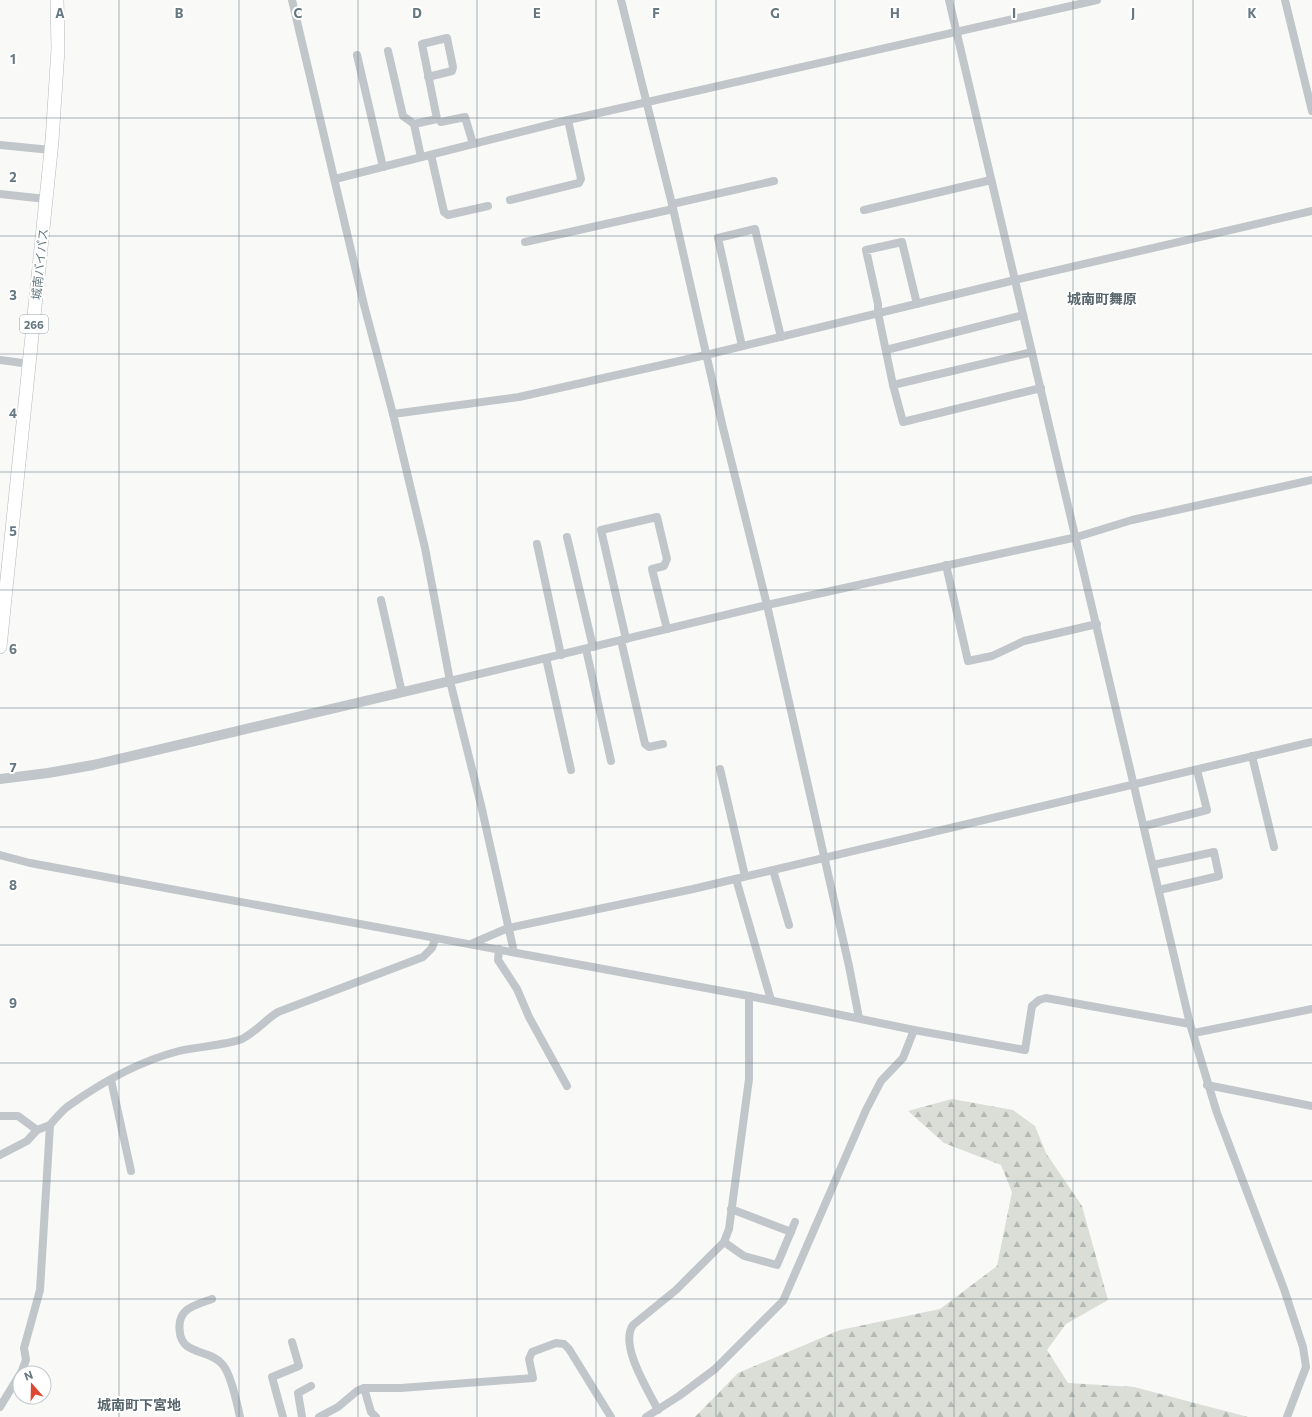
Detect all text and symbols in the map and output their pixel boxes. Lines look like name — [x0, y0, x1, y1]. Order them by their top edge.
text: A — [55, 5, 65, 21]
text: B — [175, 5, 184, 21]
text: C — [294, 5, 303, 21]
text: D — [412, 5, 422, 21]
text: E — [533, 5, 541, 21]
text: F — [652, 5, 660, 21]
text: G — [770, 5, 780, 21]
text: H — [890, 5, 900, 21]
text: I — [1012, 5, 1016, 21]
text: J — [1131, 5, 1135, 21]
text: K — [1247, 5, 1257, 21]
text: 1 — [10, 51, 16, 67]
text: 2 — [9, 169, 17, 185]
street label: 城南バイパス — [28, 228, 50, 300]
text: 3 — [9, 287, 17, 303]
district label: 城南町舞原 — [1067, 290, 1137, 307]
road number: 266 — [20, 315, 48, 333]
text: 4 — [9, 405, 17, 421]
text: 5 — [9, 523, 17, 539]
text: 6 — [9, 641, 17, 657]
text: 7 — [9, 759, 17, 775]
text: 8 — [9, 877, 17, 893]
text: 9 — [9, 995, 17, 1011]
north arrow — [12, 1365, 52, 1405]
text: N — [22, 1368, 35, 1383]
district label: 城南町下宮地 — [97, 1396, 181, 1413]

